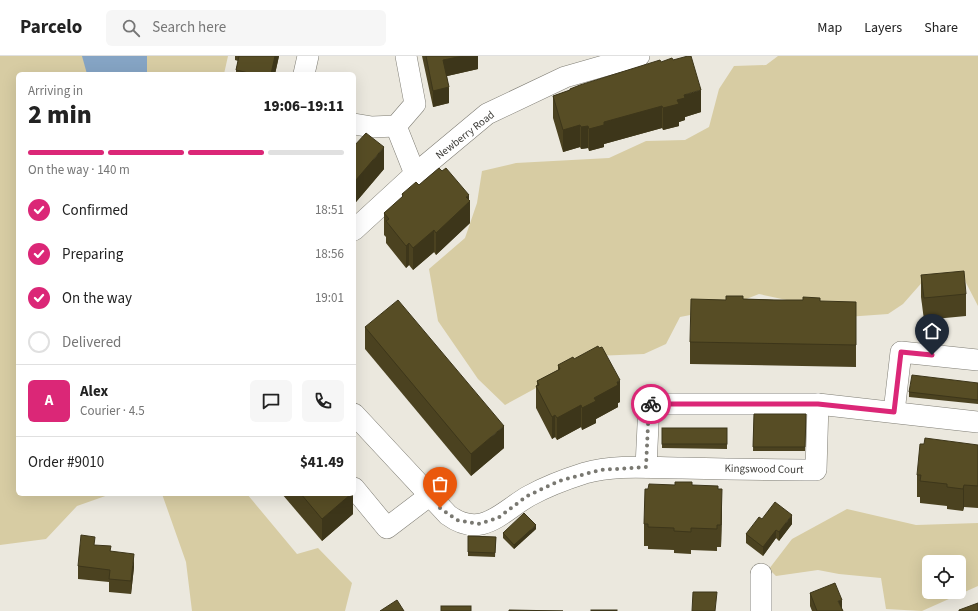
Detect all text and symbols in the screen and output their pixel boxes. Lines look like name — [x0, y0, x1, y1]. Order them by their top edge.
search box — [106, 10, 386, 46]
text: Parcelo — [20, 14, 82, 41]
icon: search — [120, 17, 142, 39]
text: Search here — [152, 17, 226, 38]
text: Map — [817, 18, 842, 38]
text: Layers — [864, 18, 902, 38]
text: Share — [924, 18, 958, 38]
text: Arriving in — [28, 82, 83, 100]
text: 2 min — [28, 96, 92, 133]
text: 19:06–19:11 — [263, 96, 344, 117]
street label: Newberry Road — [432, 107, 498, 163]
text: On the way · 140 m — [28, 161, 130, 179]
icon: check — [28, 199, 50, 221]
text: Confirmed — [62, 200, 128, 221]
text: 18:51 — [315, 201, 344, 219]
icon: check — [28, 243, 50, 265]
text: Preparing — [62, 244, 123, 265]
text: 18:56 — [315, 245, 344, 263]
icon: check — [28, 287, 50, 309]
text: On the way — [62, 288, 132, 309]
text: 19:01 — [315, 289, 344, 307]
pin — [915, 314, 949, 355]
icon: home — [921, 320, 943, 342]
text: Delivered — [62, 332, 121, 353]
button: chat — [250, 380, 292, 422]
button: phone — [302, 380, 344, 422]
text: Alex — [80, 381, 108, 402]
courier — [631, 384, 671, 424]
text: A — [45, 390, 53, 411]
icon: bike — [640, 393, 662, 415]
text: Courier · 4.5 — [80, 402, 145, 420]
text: Order #9010 — [28, 452, 104, 473]
text: $41.49 — [300, 452, 344, 473]
street label: Kingswood Court — [724, 461, 804, 477]
pin — [423, 467, 457, 508]
icon: bag — [429, 473, 451, 495]
map controls — [922, 555, 966, 599]
button: locate — [922, 555, 966, 599]

